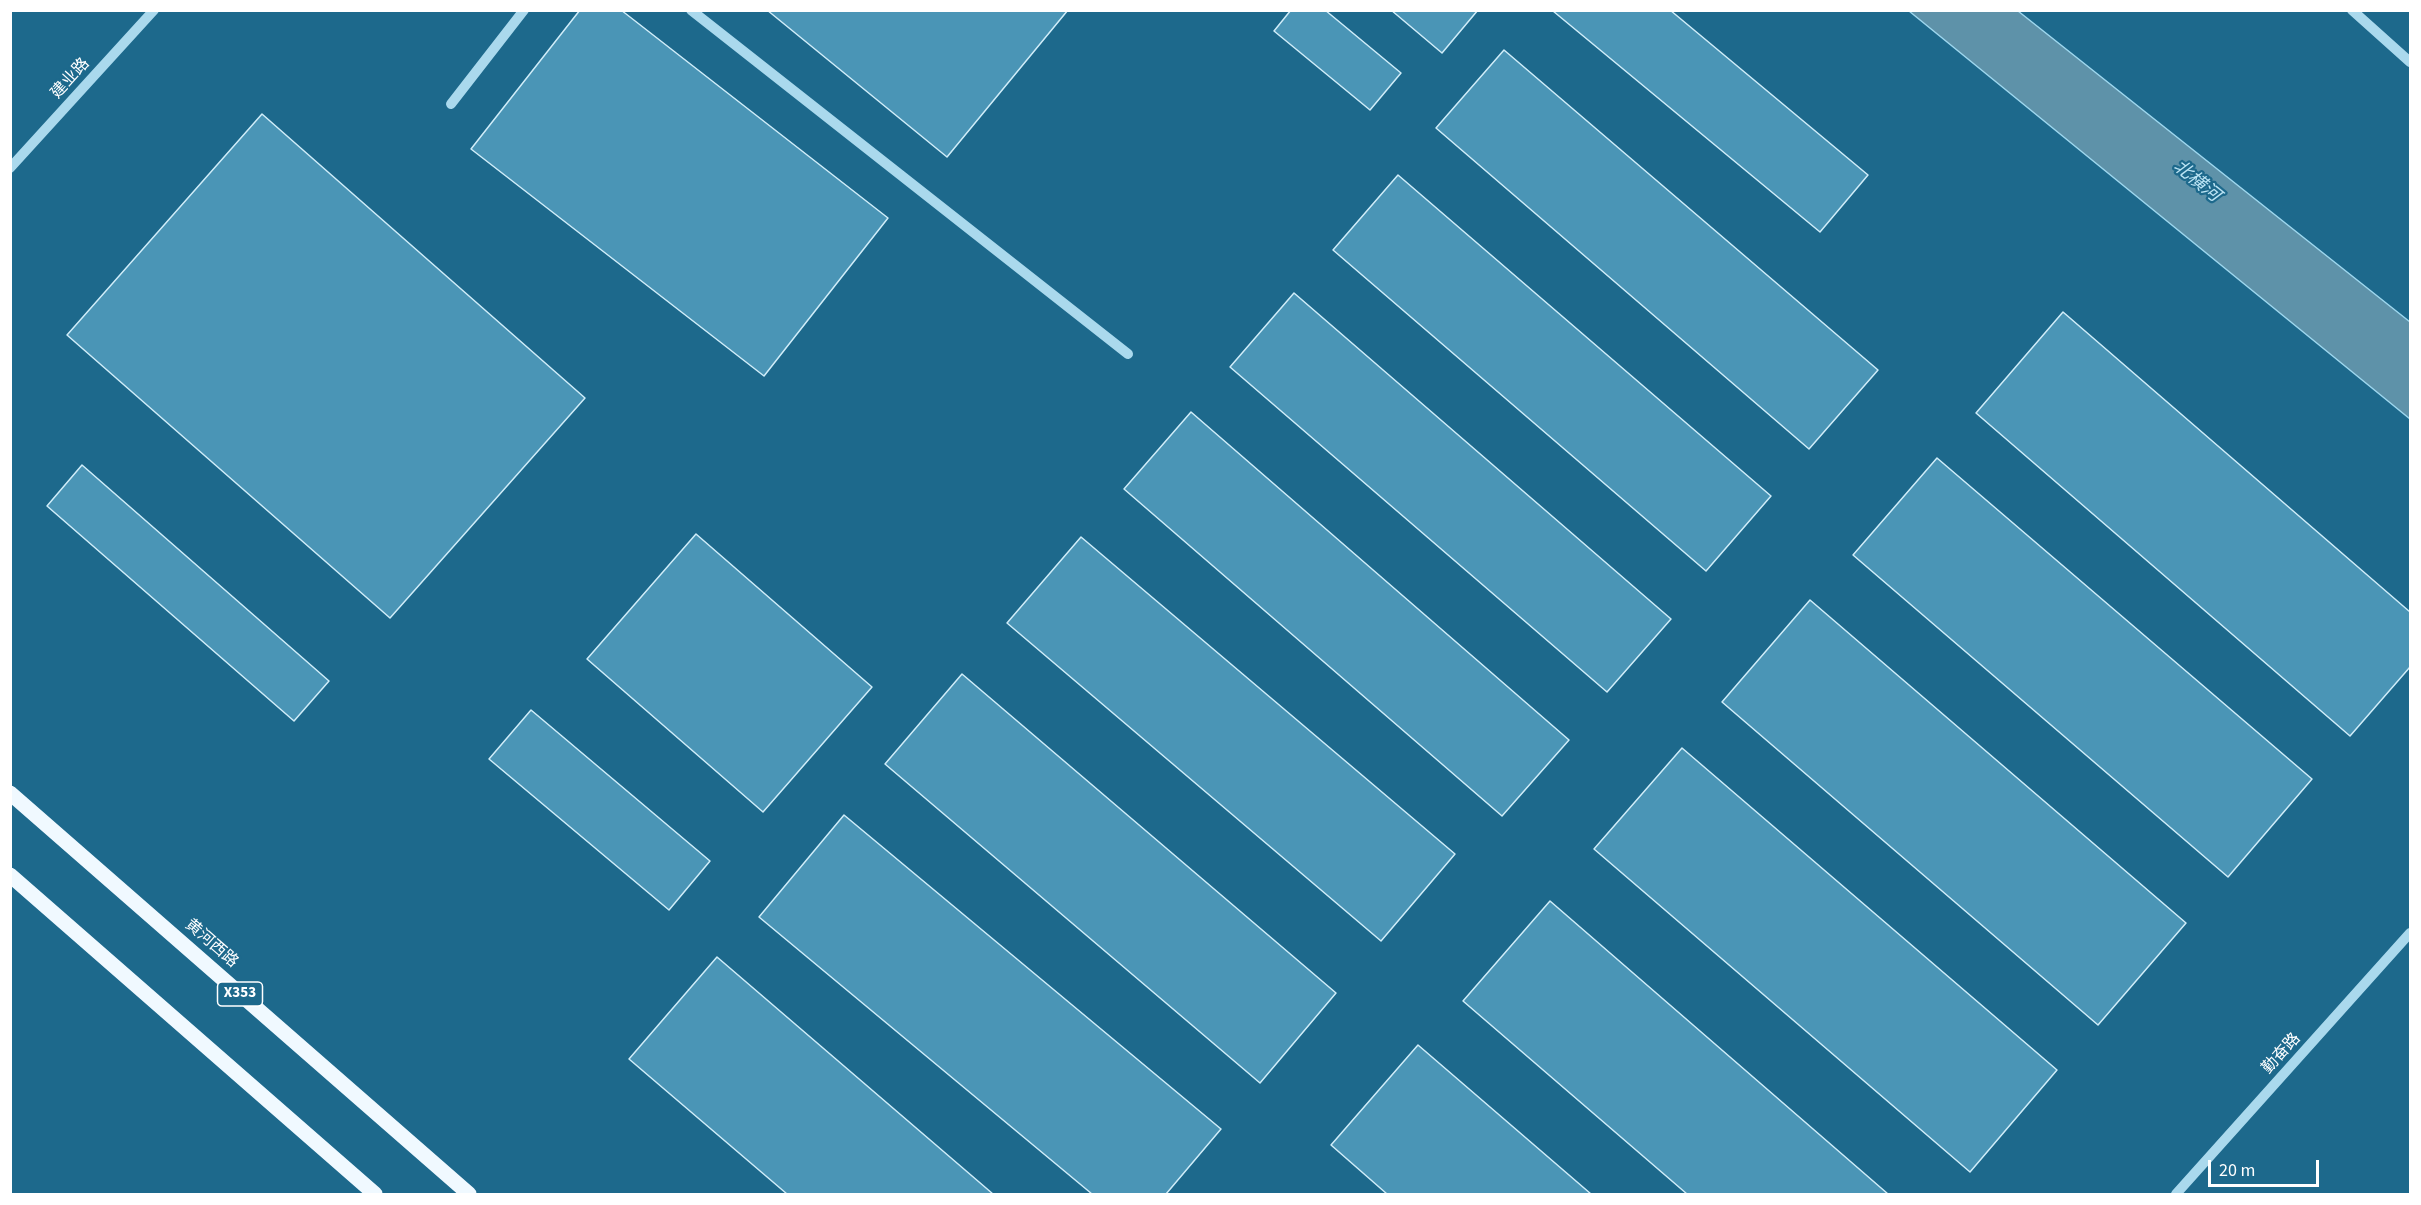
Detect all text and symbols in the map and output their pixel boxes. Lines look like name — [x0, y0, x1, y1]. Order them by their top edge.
street label: 建业路 — [48, 55, 94, 103]
water label: 北横河 — [2168, 157, 2224, 207]
street label: 黄河西路 — [181, 916, 241, 972]
road number: X353 — [218, 982, 262, 1006]
street label: 勤奋路 — [2259, 1030, 2305, 1078]
scale bar — [2211, 1148, 2322, 1186]
text: 20 m — [2219, 1158, 2255, 1183]

